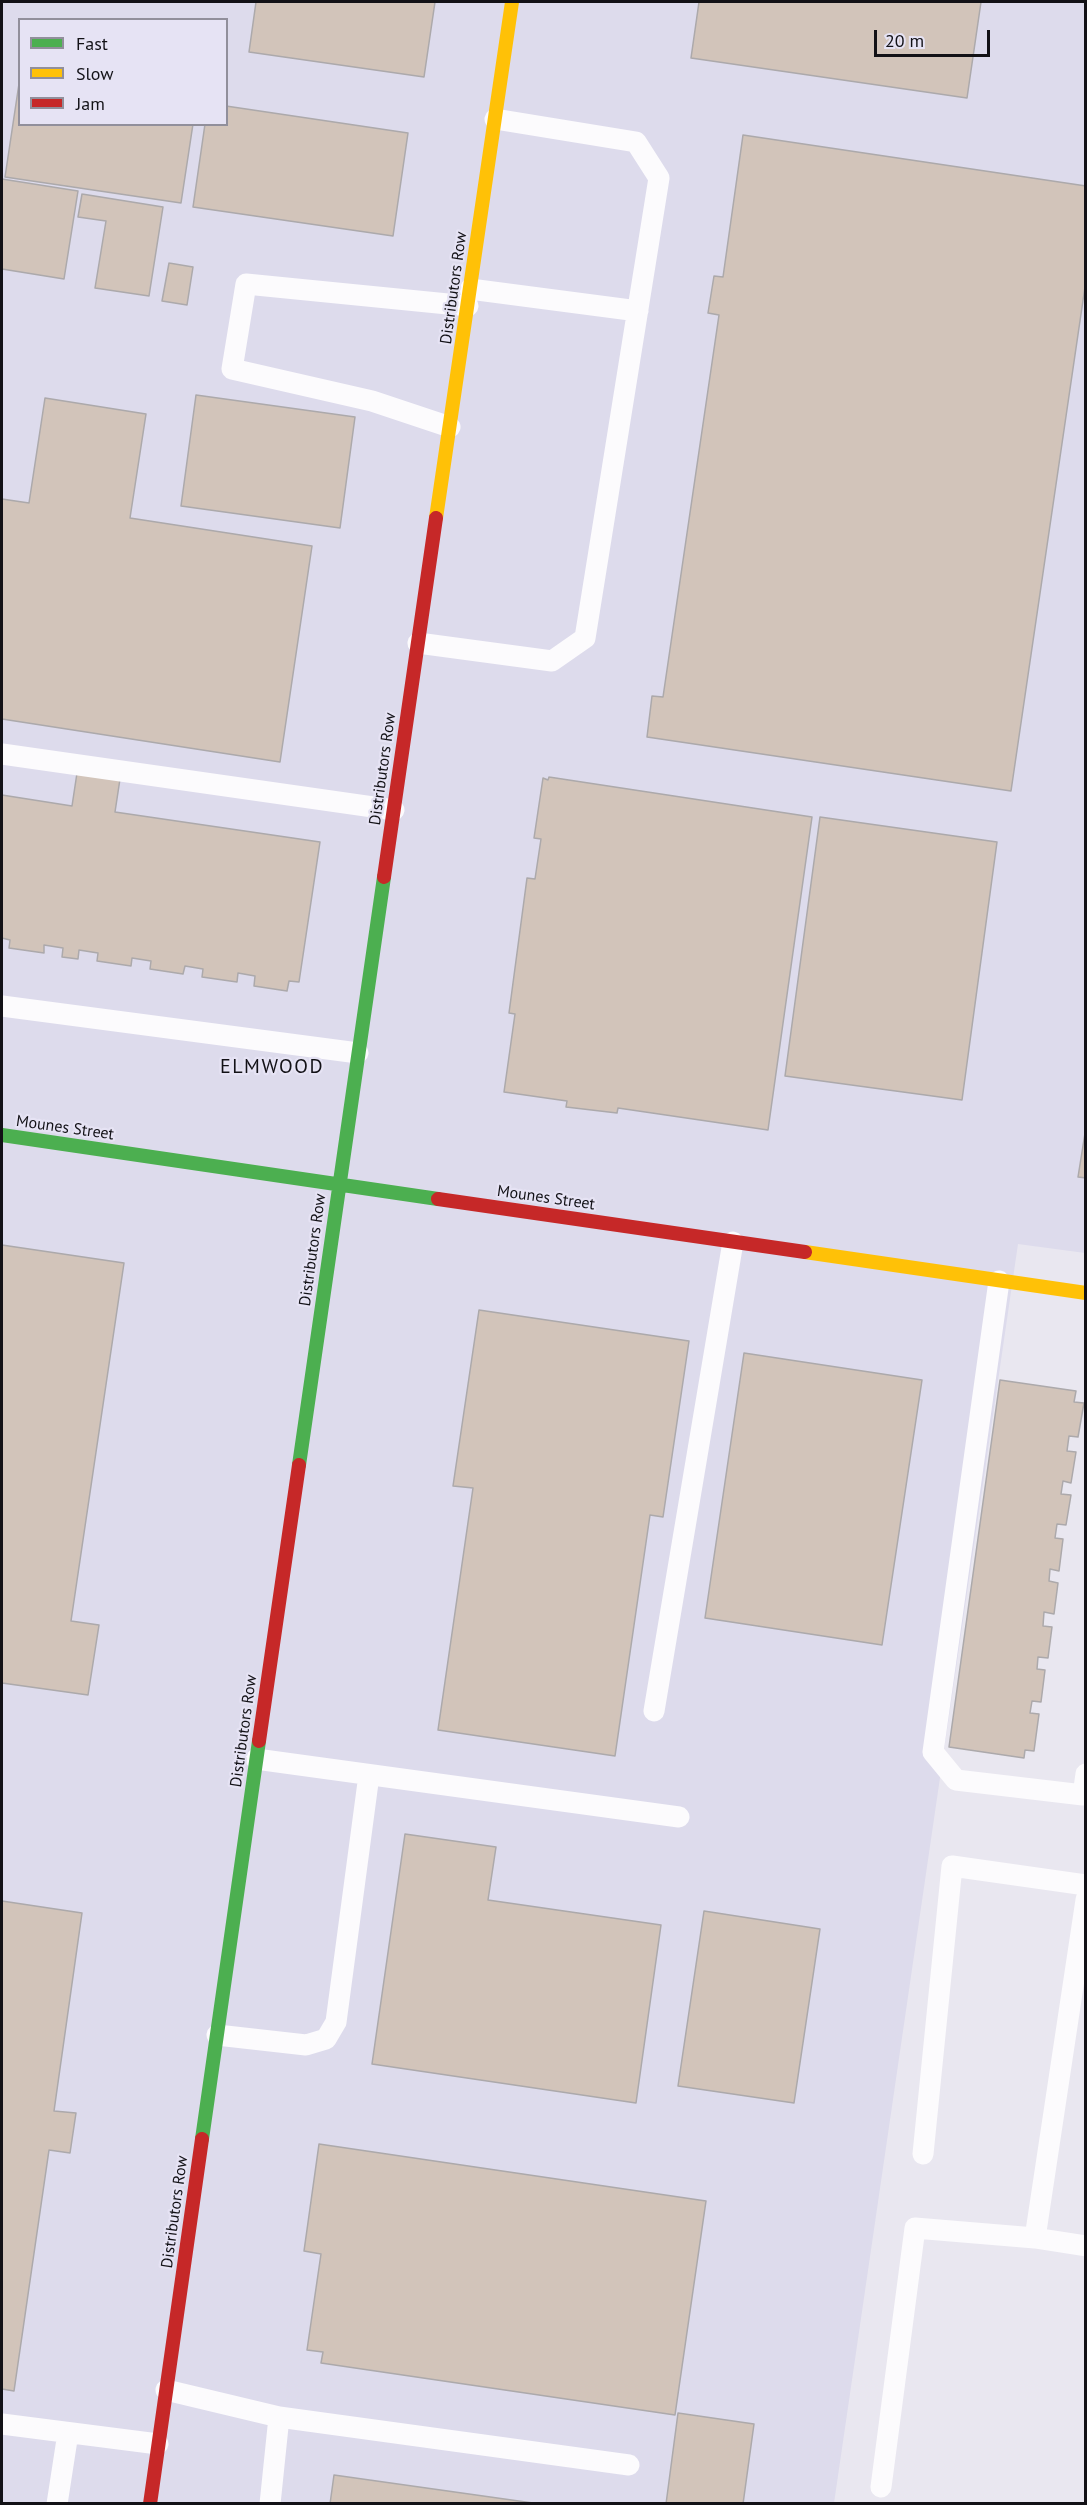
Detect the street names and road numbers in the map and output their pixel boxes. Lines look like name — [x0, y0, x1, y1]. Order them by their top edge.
street label: Distributors Row — [437, 231, 471, 345]
street label: Distributors Row — [366, 712, 400, 826]
street label: Mounes Street — [15, 1112, 115, 1144]
street label: Mounes Street — [496, 1182, 596, 1214]
street label: Distributors Row — [296, 1193, 330, 1307]
street label: Distributors Row — [227, 1674, 261, 1788]
street label: Distributors Row — [158, 2155, 192, 2269]

